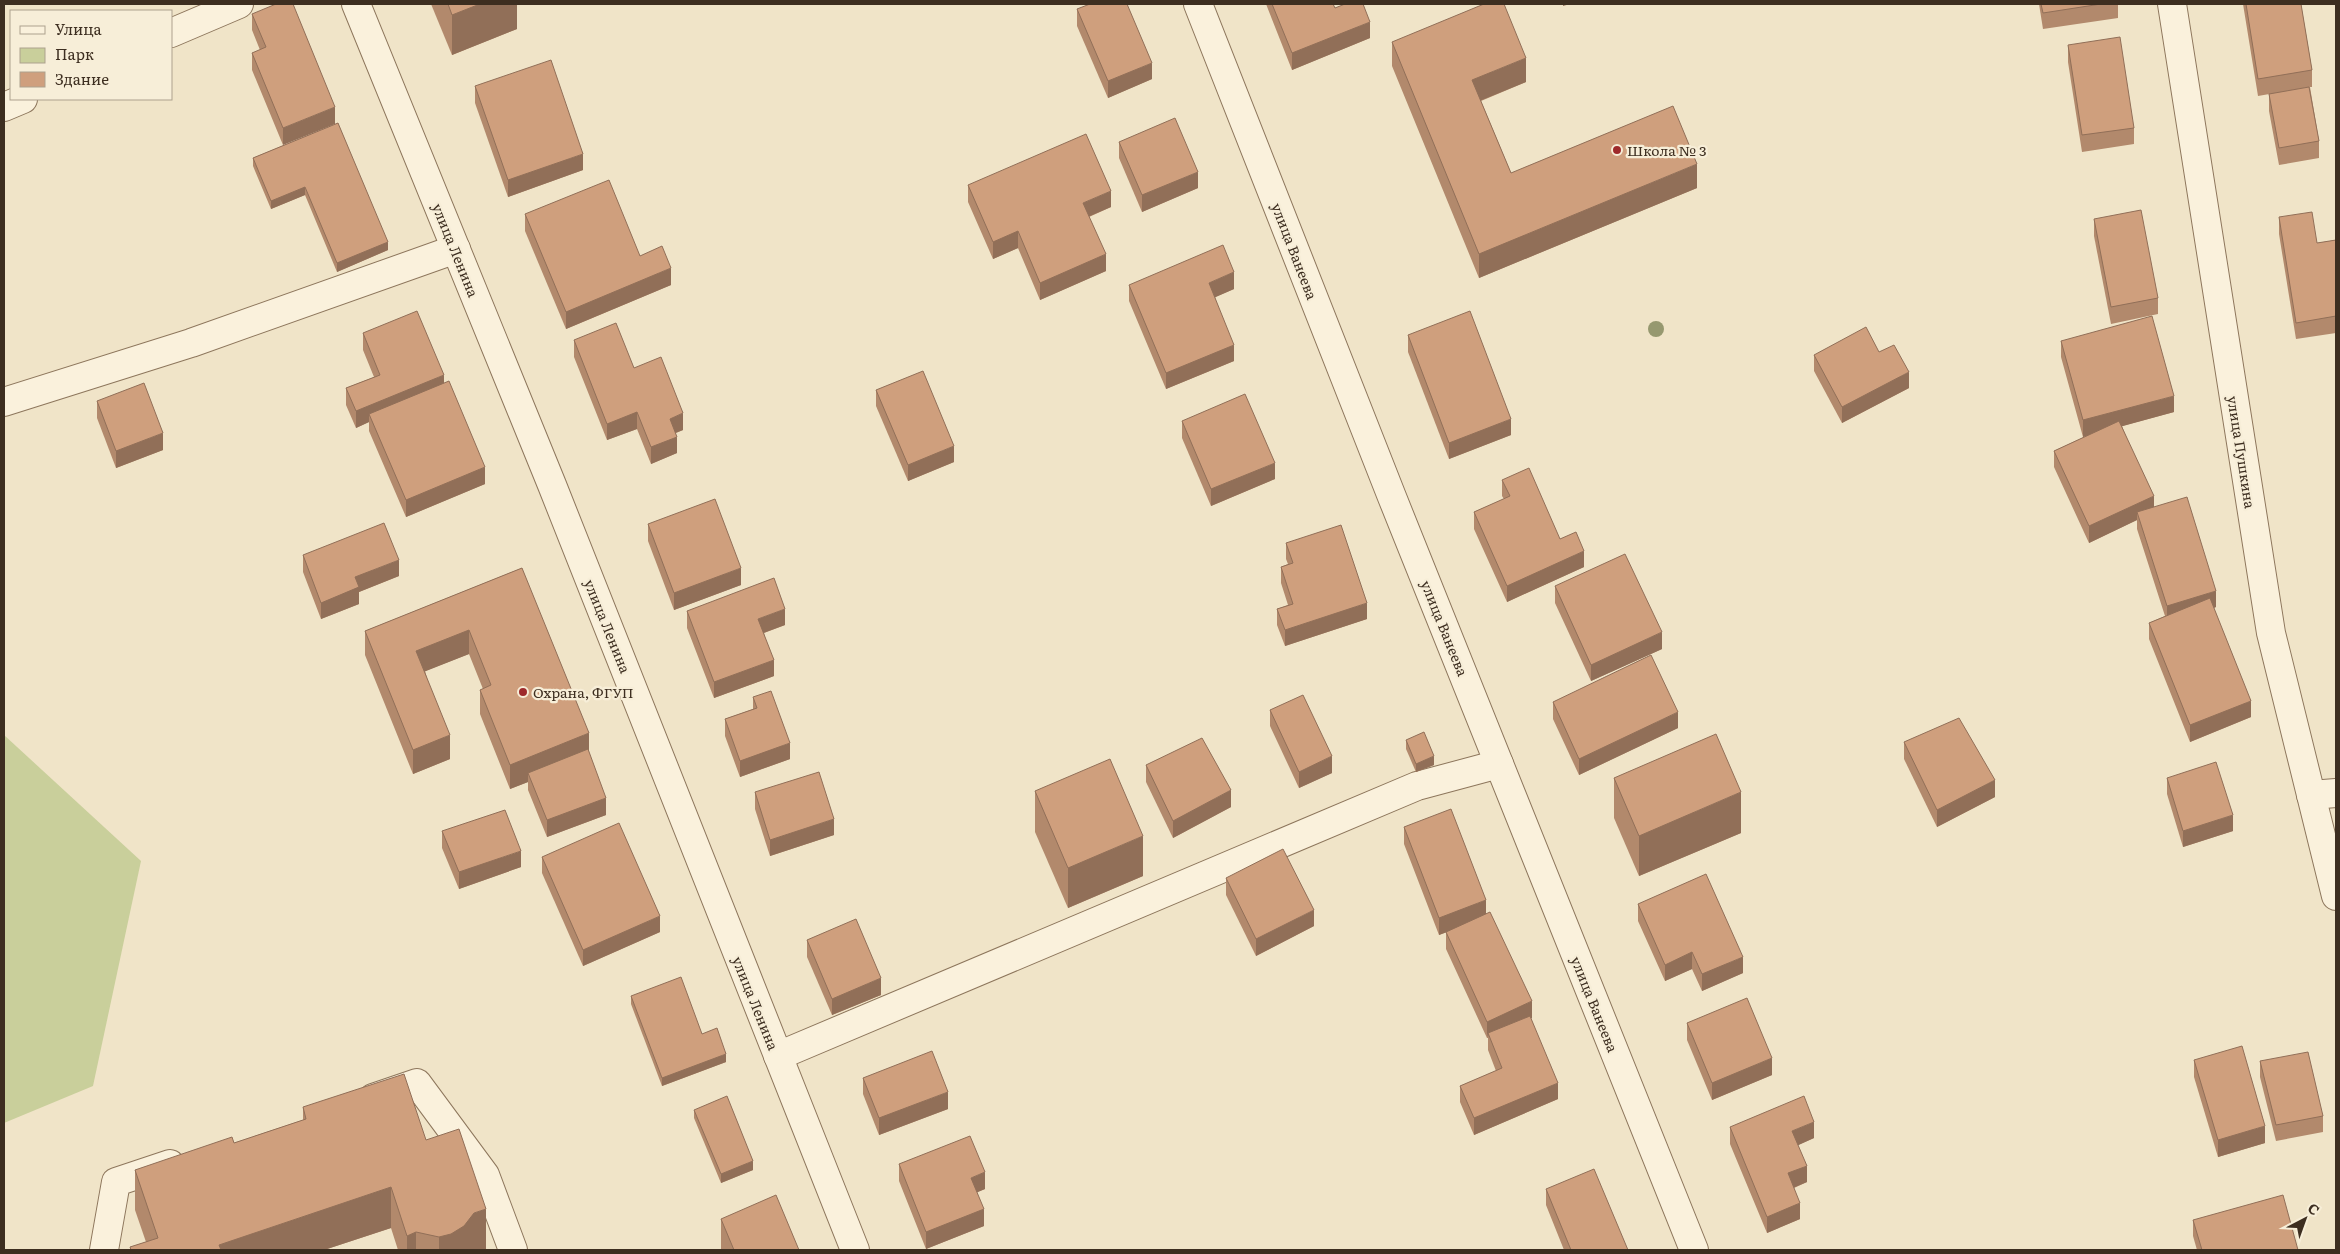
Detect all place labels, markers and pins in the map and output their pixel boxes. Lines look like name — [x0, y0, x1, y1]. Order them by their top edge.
place label: Школа № 3 — [1627, 140, 1707, 160]
marker: Школа № 3 — [1611, 144, 1623, 156]
place label: Охрана, ФГУП — [533, 682, 633, 702]
marker: Охрана, ФГУП — [517, 686, 529, 698]

